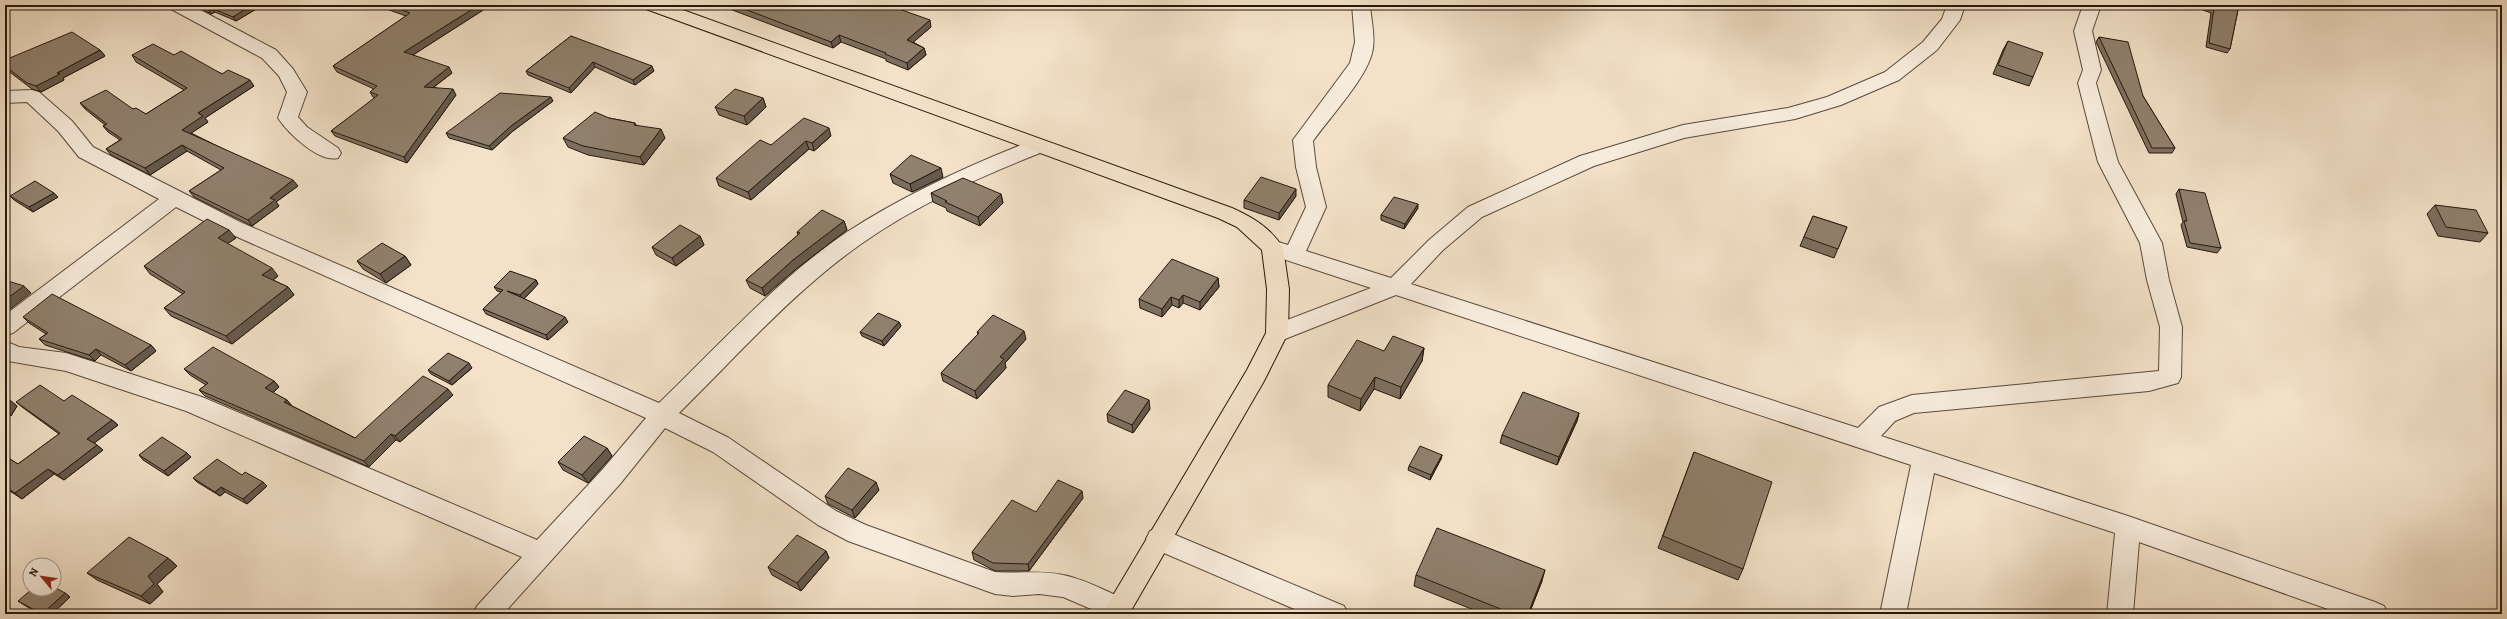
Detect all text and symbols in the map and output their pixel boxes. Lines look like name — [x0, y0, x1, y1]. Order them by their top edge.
north arrow — [22, 557, 62, 597]
text: N — [25, 565, 42, 580]

